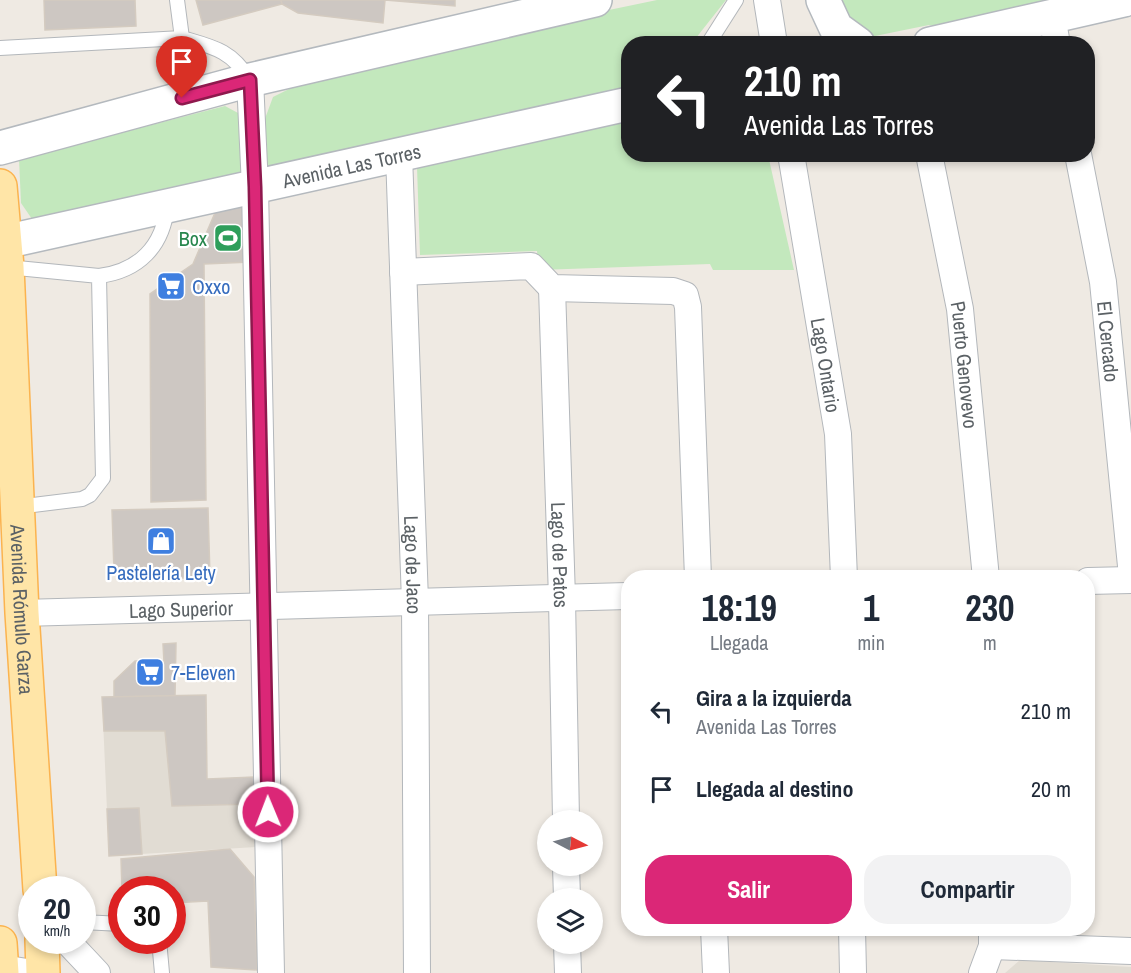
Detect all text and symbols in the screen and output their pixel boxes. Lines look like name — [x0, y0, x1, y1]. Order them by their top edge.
pin — [156, 36, 207, 98]
icon: arrive — [165, 45, 198, 78]
text: 210 m — [744, 53, 842, 109]
icon: left — [645, 60, 723, 138]
text: Avenida Las Torres — [744, 107, 934, 143]
street label: Avenida Las Torres — [279, 137, 423, 194]
sports icon: Box — [212, 222, 244, 254]
place label: Box — [179, 225, 208, 252]
supermarket icon: Oxxo — [155, 270, 187, 302]
place label: Oxxo — [192, 273, 230, 300]
street label: Puerto Genovevo — [945, 299, 985, 430]
street label: El Cercado — [1091, 300, 1126, 383]
street label: Lago Ontario — [805, 316, 848, 415]
street label: Lago de Patos — [545, 502, 576, 608]
street label: Lago de Jaco — [398, 515, 429, 614]
street label: Avenida Rómulo Garza — [5, 523, 41, 695]
shop icon: Pastelería Lety — [145, 525, 177, 557]
place label: Pastelería Lety — [106, 559, 216, 586]
text: 18:19 — [701, 584, 777, 632]
text: 1 — [863, 584, 879, 632]
text: 230 — [965, 584, 1015, 632]
street label: Lago Superior — [129, 594, 234, 623]
text: Llegada — [710, 629, 768, 656]
text: min — [857, 629, 885, 656]
text: m — [983, 629, 997, 656]
supermarket icon: 7-Eleven — [134, 656, 166, 688]
place label: 7-Eleven — [171, 659, 236, 686]
text: Gira a la izquierda — [696, 683, 851, 713]
icon: left — [645, 695, 678, 728]
text: 210 m — [1021, 696, 1071, 726]
text: Avenida Las Torres — [696, 713, 837, 740]
icon: arrive — [645, 773, 678, 806]
text: Llegada al destino — [696, 774, 853, 804]
text: 20 m — [1031, 774, 1071, 804]
position arrow — [236, 780, 300, 844]
north arrow — [537, 810, 603, 876]
map controls — [537, 810, 603, 954]
button: Salir — [645, 855, 852, 924]
button: Compartir — [864, 855, 1071, 924]
speed limit sign: 30 — [108, 876, 186, 954]
text: 20 — [43, 888, 71, 928]
button: layers — [537, 888, 603, 954]
text: km/h — [44, 920, 70, 941]

